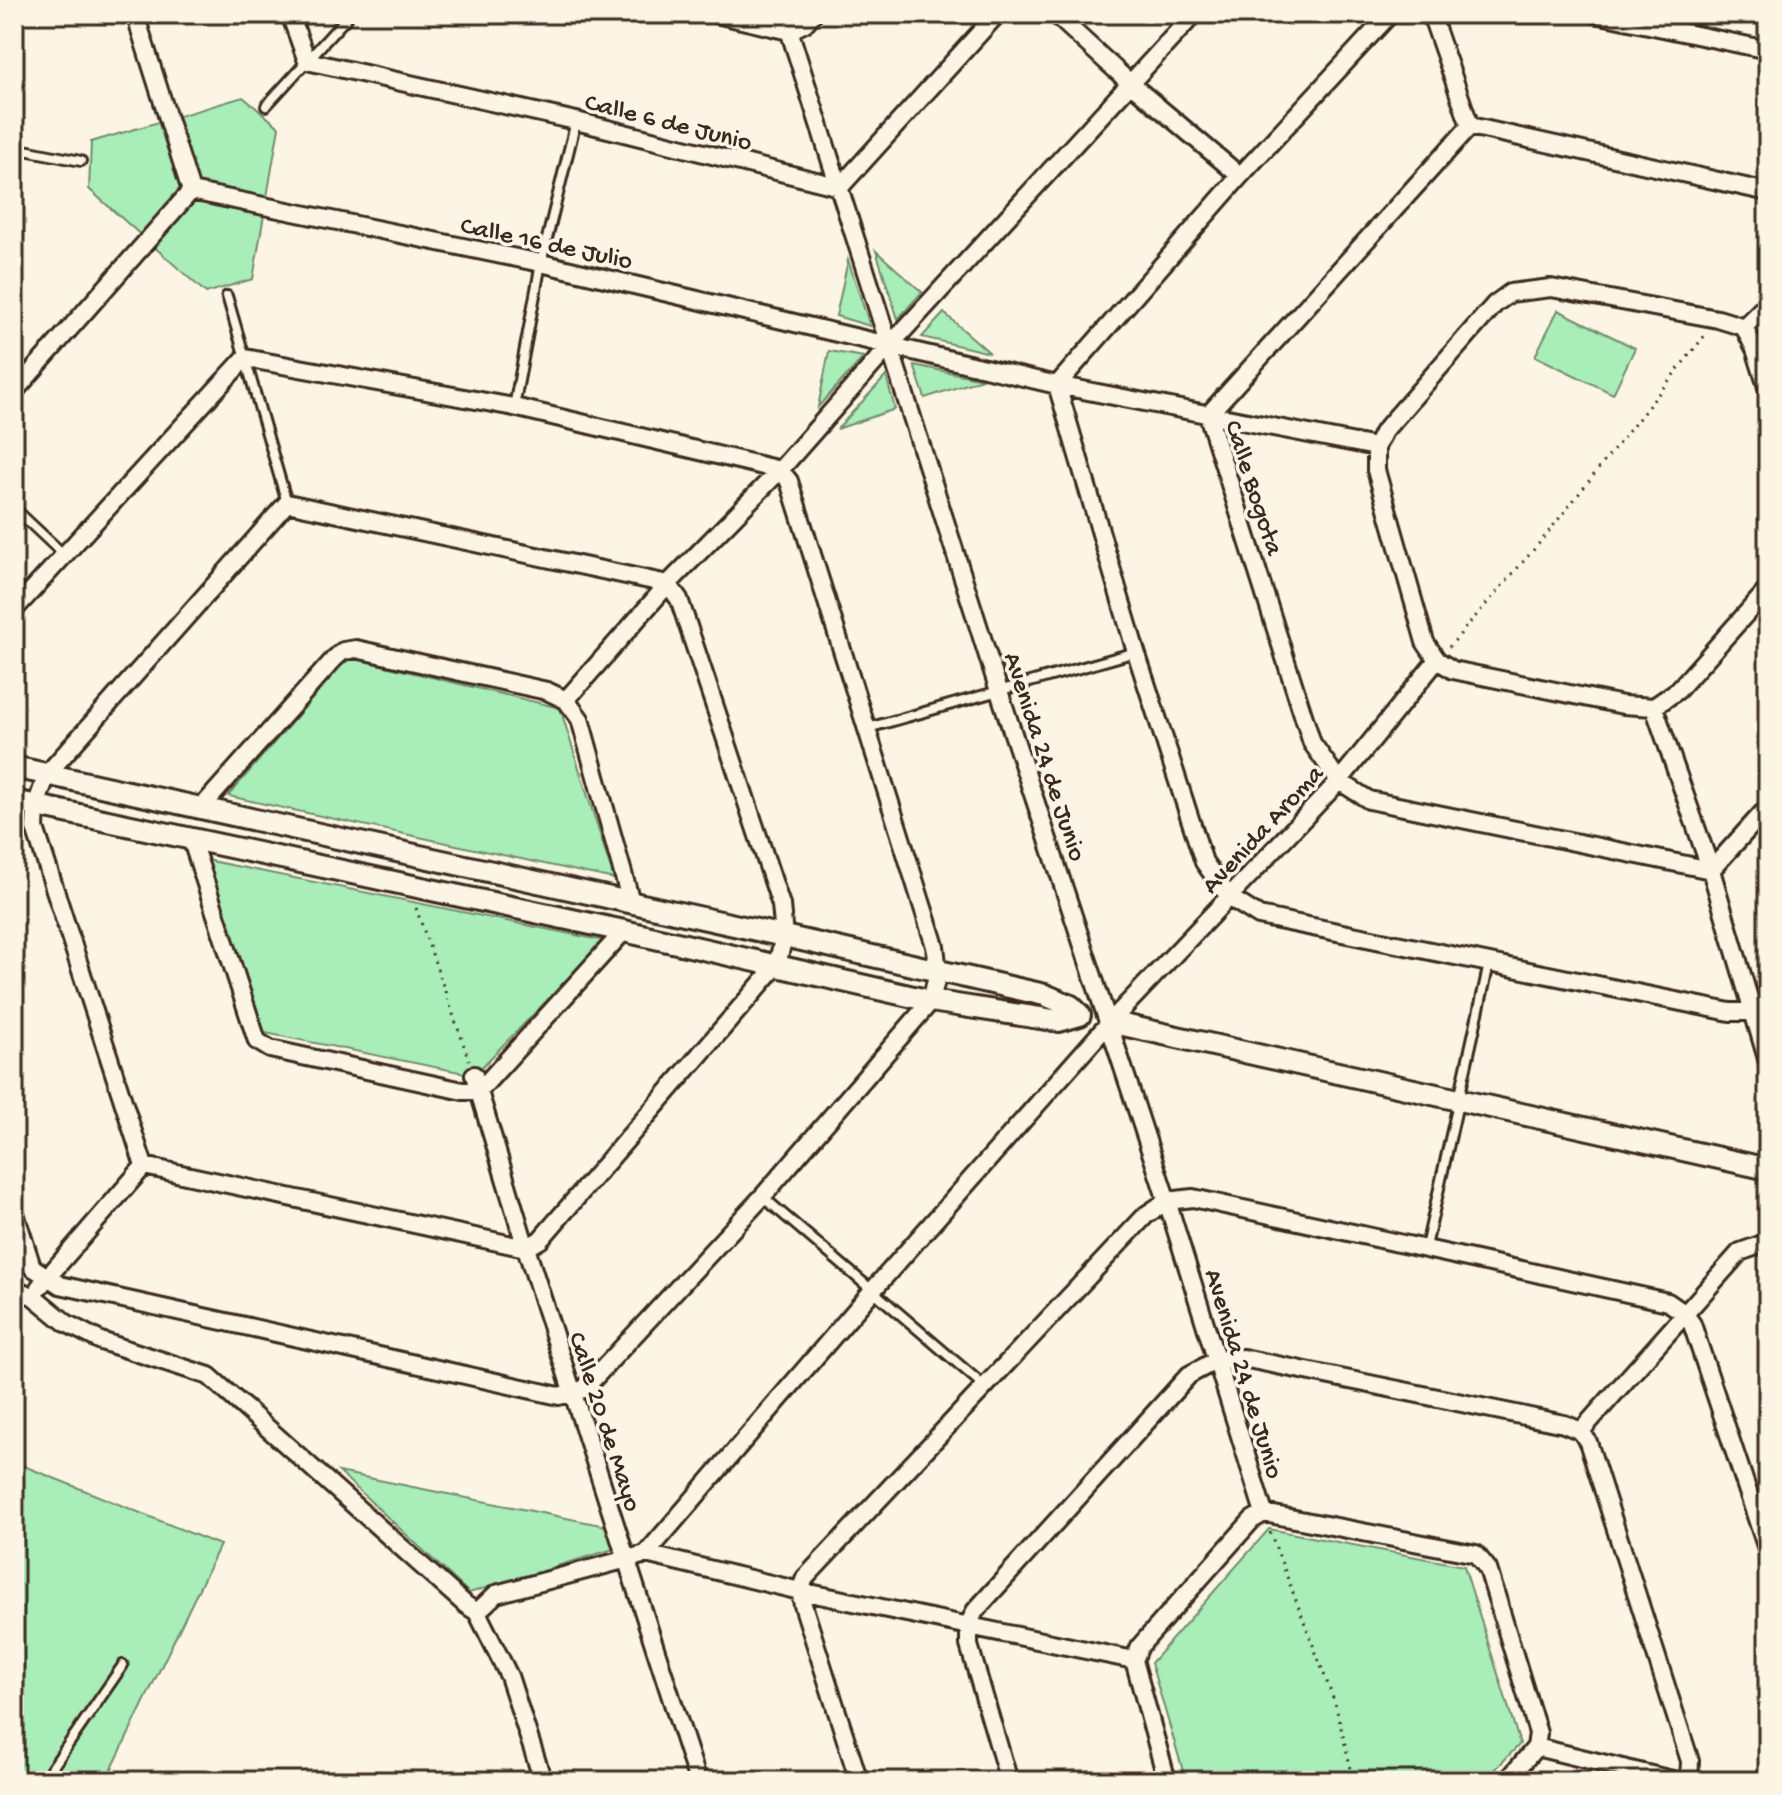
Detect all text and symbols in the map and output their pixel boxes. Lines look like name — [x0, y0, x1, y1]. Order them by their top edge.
street label: Calle 6 de Junio — [581, 89, 755, 160]
street label: Calle 16 de Julio — [457, 212, 635, 279]
street label: Calle Bogota — [1215, 417, 1289, 561]
street label: Avenida 24 de Junio — [994, 649, 1091, 866]
street label: Avenida Aroma — [1197, 759, 1333, 902]
street label: Avenida 24 de Junio — [1195, 1266, 1288, 1483]
street label: Calle 20 de Mayo — [559, 1329, 646, 1516]

